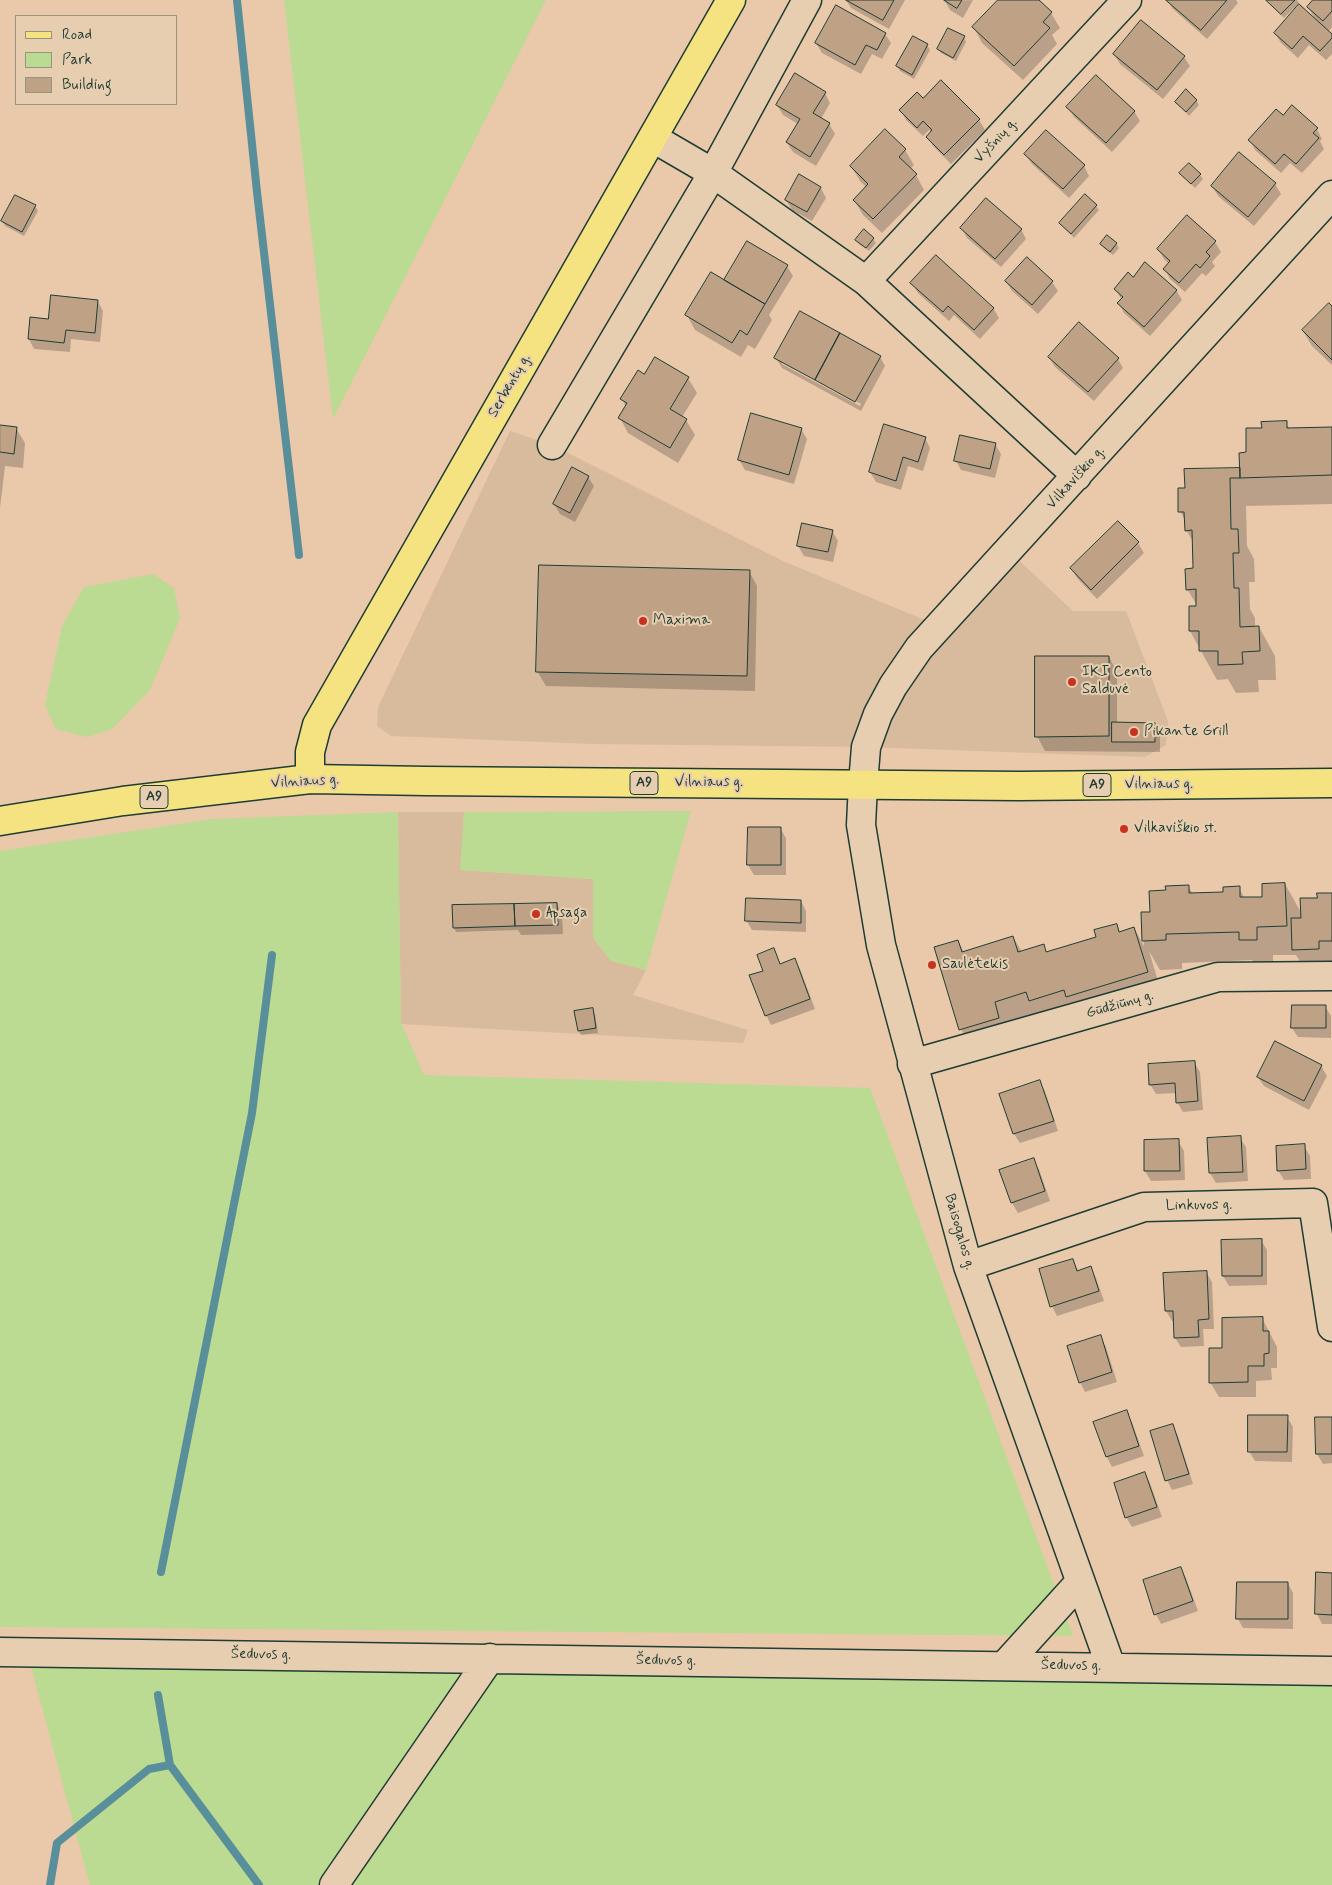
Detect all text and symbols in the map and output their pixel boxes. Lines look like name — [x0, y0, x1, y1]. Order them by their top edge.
legend — [15, 15, 178, 105]
text: Road — [62, 25, 92, 45]
text: Park — [62, 50, 92, 70]
text: Building — [62, 75, 112, 95]
street label: Vyšnių g. — [970, 114, 1022, 168]
street label: Serbentų g. — [485, 351, 535, 421]
street label: Vilkaviškio g. — [1043, 443, 1109, 513]
place label: Maxima — [653, 612, 710, 630]
marker: Maxima — [637, 615, 649, 627]
place label: IKI Cento Salduvė — [1082, 664, 1152, 699]
marker: IKI Cento Salduvė — [1066, 676, 1078, 688]
place label: Pikante Grill — [1144, 723, 1229, 741]
marker: Pikante Grill — [1128, 726, 1140, 738]
street label: Vilniaus g. — [270, 771, 340, 793]
road number: A9 — [630, 771, 658, 794]
street label: Vilniaus g. — [675, 774, 743, 792]
road number: A9 — [1083, 774, 1111, 796]
street label: Vilniaus g. — [1125, 776, 1193, 794]
road number: A9 — [140, 786, 168, 809]
place label: Vilkaviškio st. — [1134, 820, 1217, 838]
marker: Vilkaviškio st. — [1118, 823, 1130, 835]
place label: Apsaga — [546, 905, 587, 923]
marker: Apsaga — [530, 908, 542, 920]
place label: Saulėtekis — [942, 956, 1008, 974]
marker: Saulėtekis — [926, 959, 938, 971]
street label: Gūdžiūnų g. — [1084, 987, 1156, 1023]
street label: Baisogalos g. — [940, 1192, 978, 1272]
street label: Linkuvos g. — [1165, 1196, 1233, 1216]
street label: Šeduvos g. — [231, 1645, 291, 1665]
street label: Šeduvos g. — [636, 1651, 696, 1671]
street label: Šeduvos g. — [1041, 1656, 1101, 1676]

